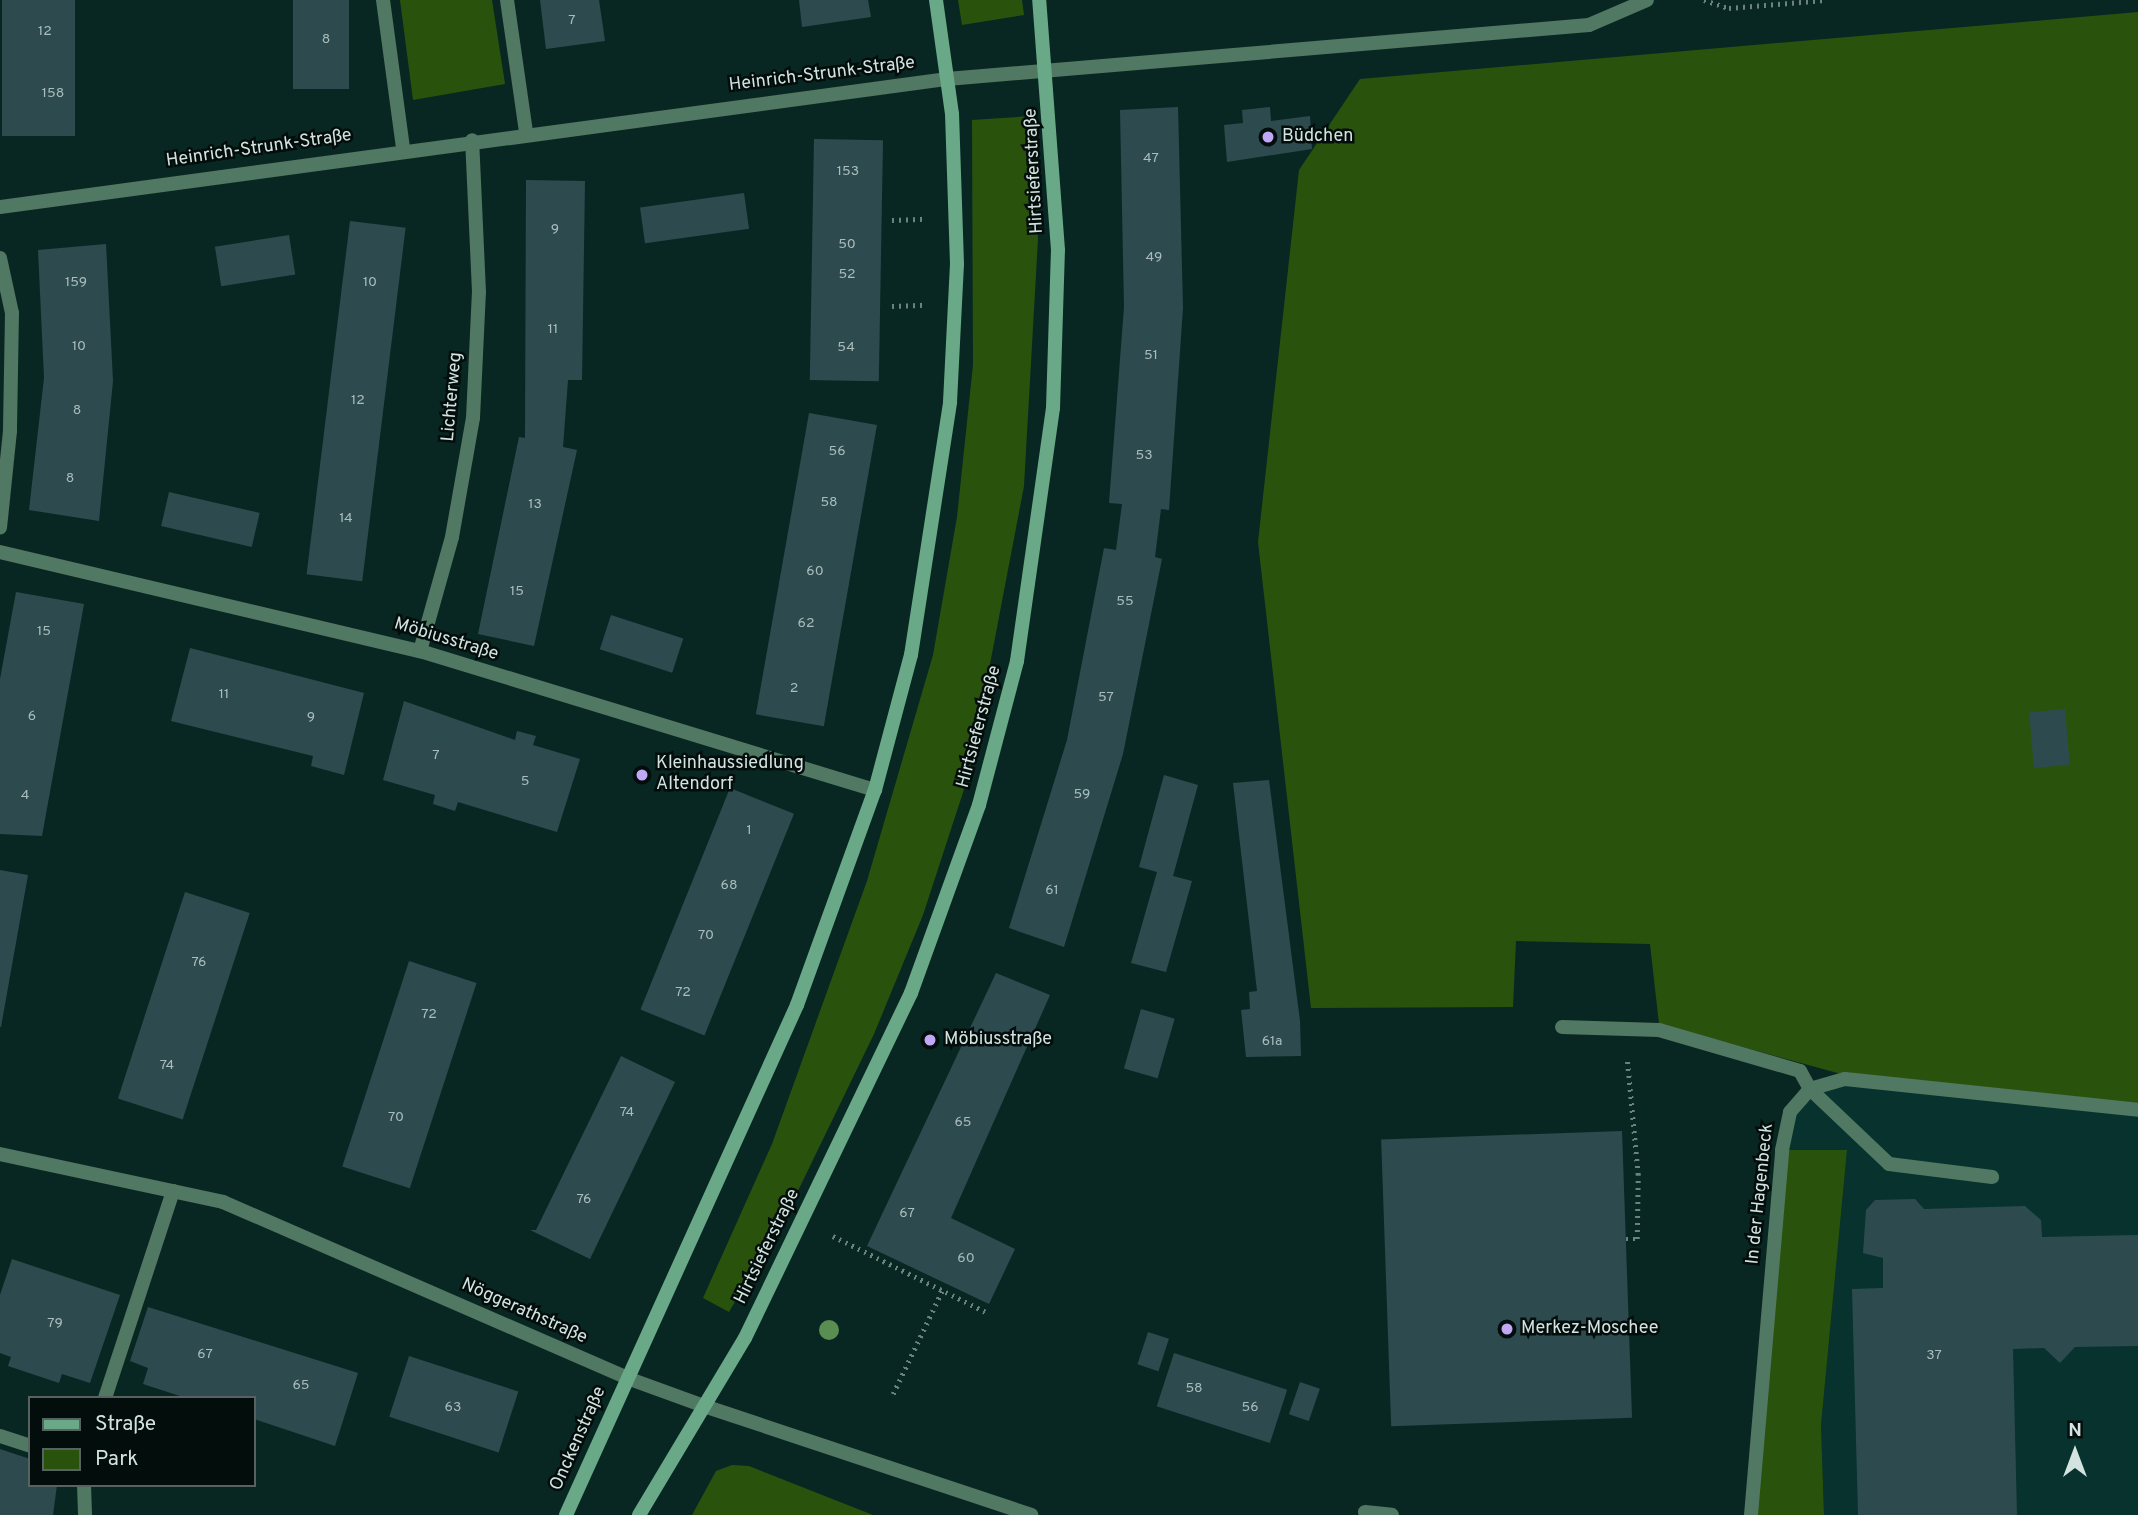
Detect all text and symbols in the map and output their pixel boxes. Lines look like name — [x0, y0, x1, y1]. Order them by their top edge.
house number: 7 — [568, 13, 576, 29]
house number: 12 — [38, 24, 52, 40]
house number: 8 — [322, 32, 330, 48]
street label: Heinrich-Strunk-Straße — [728, 53, 916, 97]
house number: 158 — [42, 86, 64, 102]
street label: Hirtsieferstraße — [1021, 108, 1049, 234]
street label: Heinrich-Strunk-Straße — [165, 125, 353, 173]
place label: Büdchen — [1282, 126, 1353, 148]
marker: Büdchen — [1260, 129, 1276, 145]
house number: 47 — [1143, 151, 1159, 167]
house number: 153 — [837, 164, 859, 180]
house number: 9 — [551, 222, 559, 238]
house number: 50 — [838, 237, 856, 253]
house number: 49 — [1146, 250, 1162, 266]
house number: 52 — [838, 267, 856, 283]
house number: 159 — [65, 275, 87, 291]
house number: 10 — [363, 275, 377, 291]
house number: 11 — [548, 322, 558, 338]
house number: 10 — [72, 339, 86, 355]
house number: 54 — [837, 340, 855, 356]
house number: 51 — [1144, 348, 1158, 364]
street label: Lichterweg — [438, 351, 468, 443]
house number: 12 — [351, 393, 365, 409]
house number: 8 — [73, 403, 81, 419]
house number: 56 — [828, 444, 846, 460]
house number: 53 — [1135, 448, 1153, 464]
house number: 8 — [66, 471, 74, 487]
house number: 58 — [820, 495, 838, 511]
house number: 13 — [528, 497, 542, 513]
house number: 14 — [339, 511, 353, 527]
house number: 60 — [806, 564, 824, 580]
house number: 15 — [510, 584, 524, 600]
house number: 55 — [1116, 594, 1134, 610]
street label: Möbiusstraße — [391, 614, 501, 666]
house number: 62 — [798, 616, 814, 632]
house number: 15 — [37, 624, 51, 640]
street label: Hirtsieferstraße — [953, 663, 1007, 791]
house number: 2 — [790, 681, 798, 697]
house number: 11 — [219, 687, 229, 703]
house number: 57 — [1098, 690, 1114, 706]
house number: 6 — [28, 709, 36, 725]
house number: 9 — [307, 710, 315, 726]
house number: 7 — [432, 748, 440, 764]
place label: Kleinhaussiedlung Altendorf — [656, 754, 804, 796]
marker: Kleinhaussiedlung Altendorf — [634, 767, 650, 783]
house number: 5 — [521, 774, 529, 790]
house number: 59 — [1074, 787, 1090, 803]
house number: 4 — [21, 788, 29, 804]
house number: 1 — [746, 823, 752, 839]
house number: 68 — [721, 878, 737, 894]
house number: 61 — [1045, 883, 1059, 899]
house number: 70 — [698, 928, 714, 944]
house number: 76 — [192, 955, 206, 971]
house number: 72 — [675, 985, 691, 1001]
house number: 72 — [421, 1007, 437, 1023]
place label: Möbiusstraße — [944, 1029, 1052, 1051]
marker: Möbiusstraße — [922, 1032, 938, 1048]
house number: 61a — [1262, 1034, 1282, 1050]
house number: 74 — [160, 1058, 174, 1074]
house number: 74 — [620, 1105, 634, 1121]
house number: 70 — [388, 1110, 404, 1126]
house number: 65 — [954, 1115, 972, 1131]
street label: In der Hagenbeck — [1743, 1123, 1779, 1265]
street label: Hirtsieferstraße — [731, 1186, 805, 1308]
house number: 76 — [577, 1192, 591, 1208]
house number: 67 — [899, 1206, 915, 1222]
house number: 60 — [957, 1251, 975, 1267]
street label: Nöggerathstraße — [458, 1275, 590, 1349]
house number: 79 — [47, 1316, 63, 1332]
place label: Merkez-Moschee — [1521, 1318, 1658, 1340]
marker: Merkez-Moschee — [1499, 1321, 1515, 1337]
house number: 67 — [197, 1347, 213, 1363]
house number: 37 — [1926, 1348, 1942, 1364]
house number: 65 — [292, 1378, 310, 1394]
house number: 58 — [1185, 1381, 1203, 1397]
street label: Onckenstraße — [546, 1384, 612, 1494]
legend — [28, 1396, 256, 1487]
house number: 63 — [445, 1400, 461, 1416]
house number: 56 — [1241, 1400, 1259, 1416]
text: Straße — [95, 1411, 156, 1438]
north arrow — [2040, 1417, 2110, 1487]
text: N — [2068, 1419, 2082, 1443]
text: Park — [95, 1446, 138, 1473]

